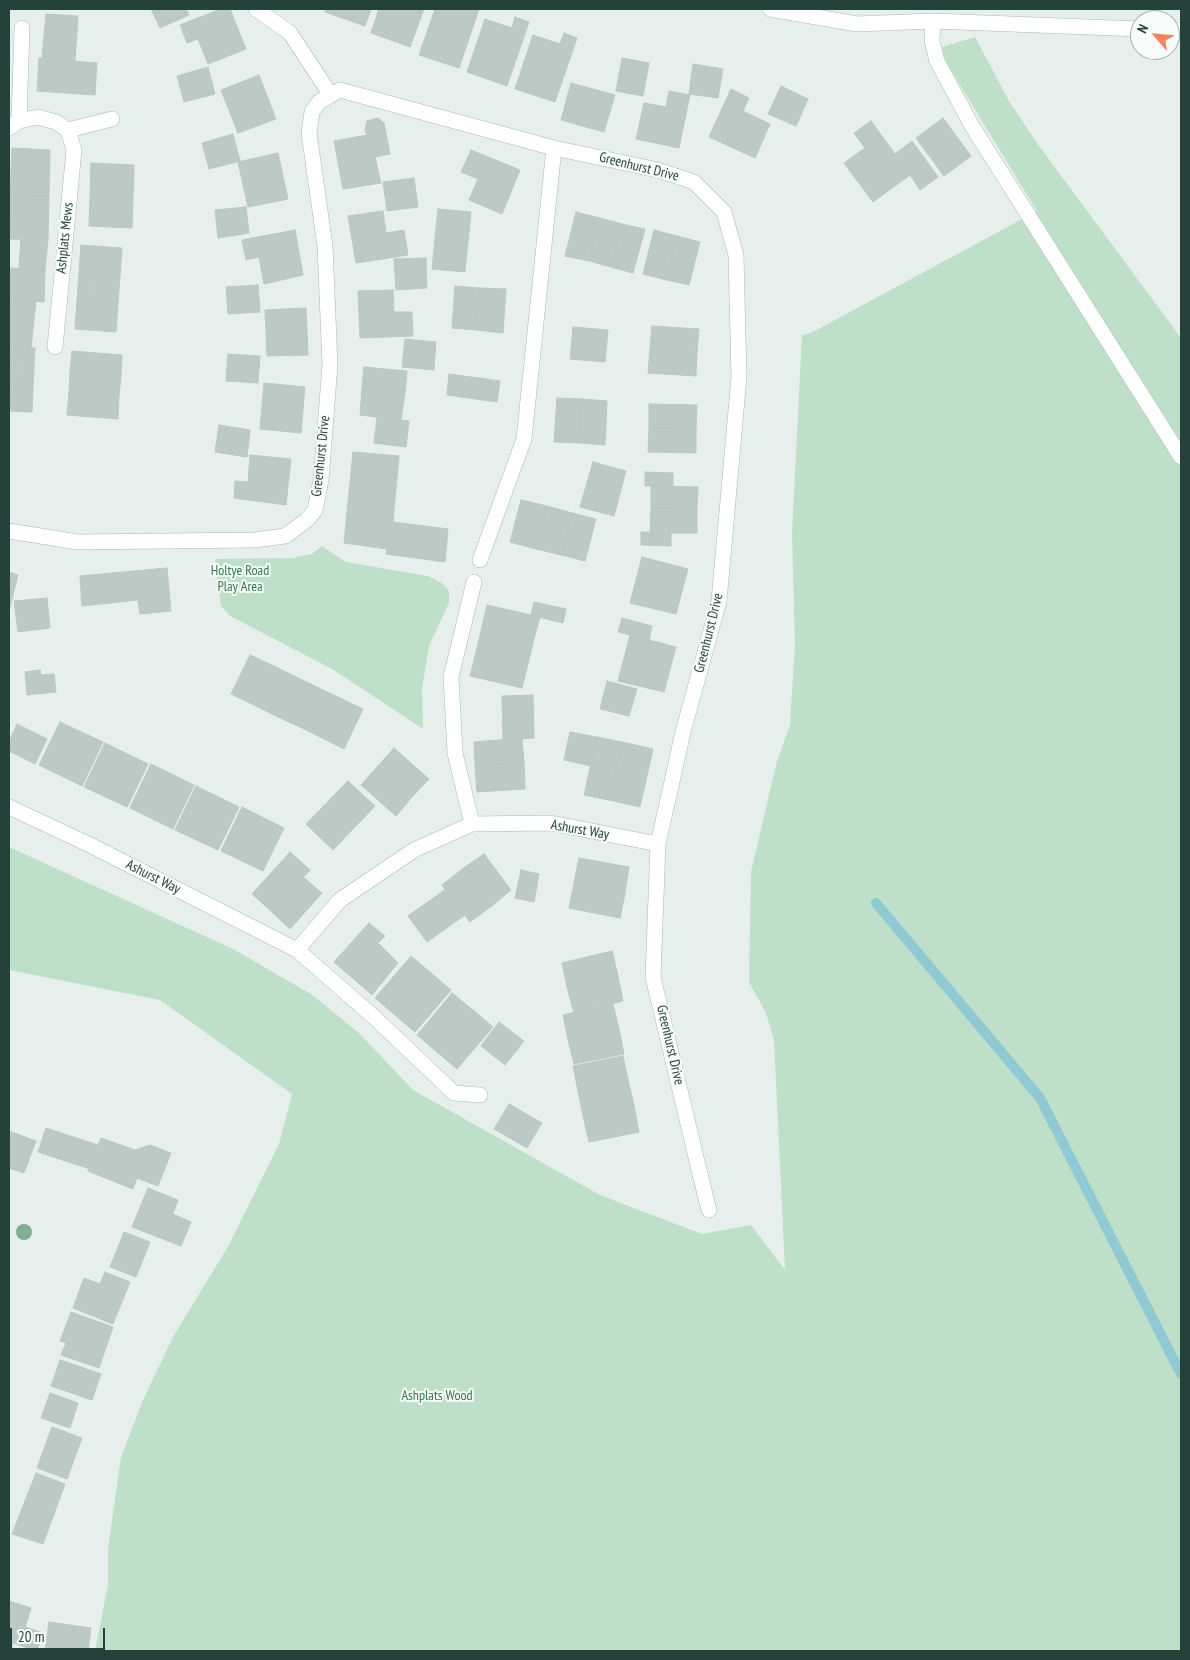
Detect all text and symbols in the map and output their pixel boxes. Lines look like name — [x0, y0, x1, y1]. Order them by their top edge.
north arrow — [1130, 10, 1180, 60]
text: N — [1133, 21, 1152, 36]
street label: Greenhurst Drive — [597, 149, 681, 185]
street label: Ashplats Mews — [53, 202, 77, 274]
street label: Greenhurst Drive — [308, 415, 334, 497]
park label: Holtye Road Play Area — [211, 563, 269, 596]
street label: Greenhurst Drive — [691, 591, 727, 675]
street label: Ashurst Way — [550, 817, 610, 843]
street label: Ashurst Way — [123, 856, 183, 898]
street label: Greenhurst Drive — [653, 1003, 687, 1087]
park label: Ashplats Wood — [401, 1388, 473, 1404]
scale bar — [12, 1618, 108, 1650]
text: 20 m — [18, 1627, 44, 1646]

